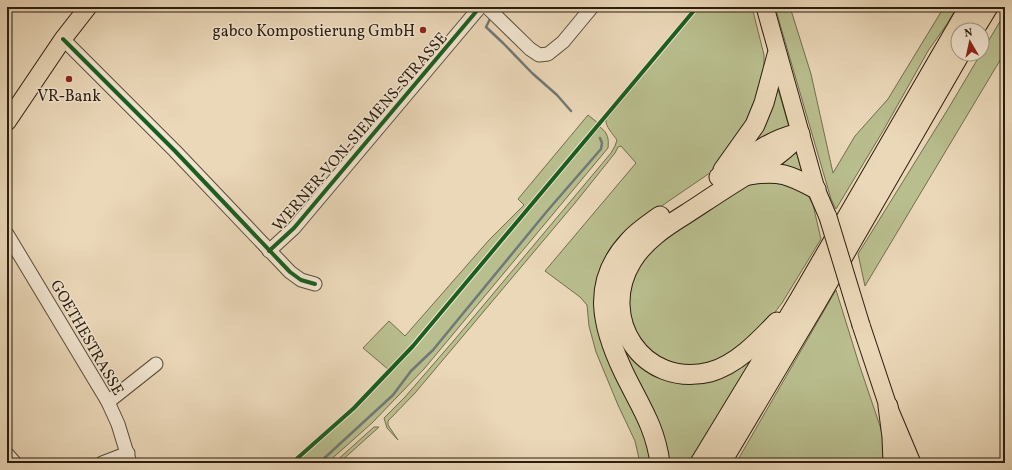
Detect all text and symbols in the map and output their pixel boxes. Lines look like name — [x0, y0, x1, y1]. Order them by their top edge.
place label: gabco Kompostierung GmbH — [213, 21, 415, 43]
north arrow — [950, 22, 990, 62]
marker: gabco Kompostierung GmbH — [418, 25, 428, 35]
text: N — [964, 26, 974, 42]
street label: WERNER-VON-SIEMENS-STRASSE — [268, 28, 453, 236]
marker: VR-Bank — [64, 74, 74, 84]
place label: VR-Bank — [37, 86, 101, 108]
street label: GOETHESTRASSE — [44, 276, 128, 400]

